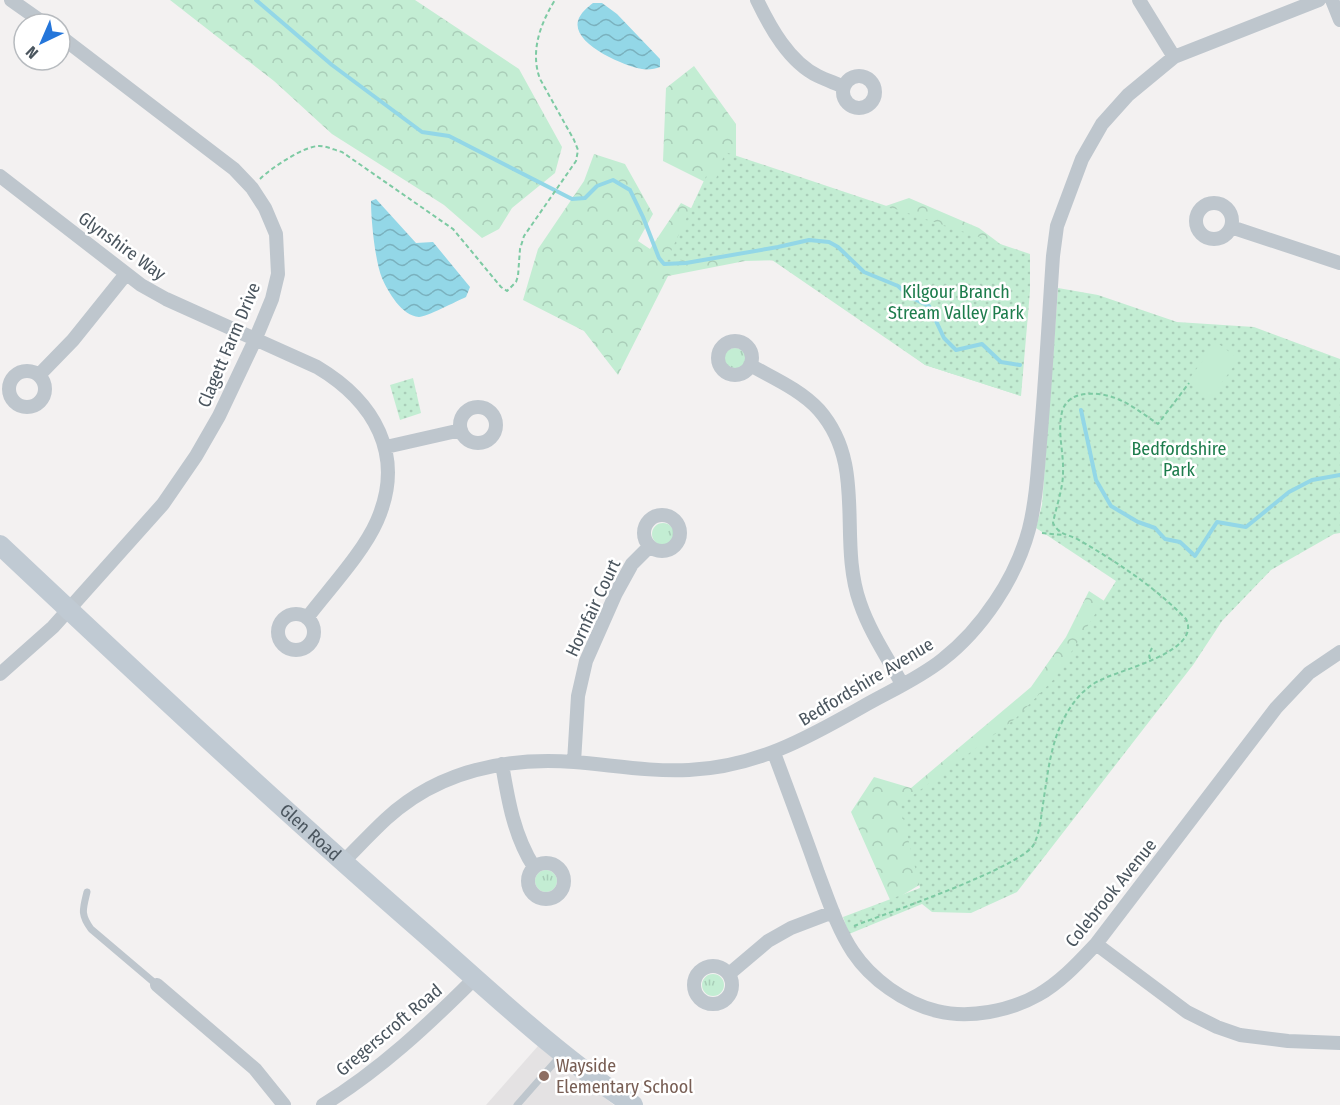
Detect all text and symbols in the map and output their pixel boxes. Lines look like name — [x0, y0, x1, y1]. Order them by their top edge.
north arrow — [12, 12, 72, 72]
text: N — [22, 42, 42, 63]
street label: Glynshire Way — [74, 207, 170, 285]
street label: Clagett Farm Drive — [193, 279, 265, 411]
park label: Kilgour Branch Stream Valley Park — [888, 281, 1024, 324]
park label: Bedfordshire Park — [1132, 438, 1227, 481]
street label: Hornfair Court — [561, 556, 625, 660]
street label: Bedfordshire Avenue — [795, 633, 937, 731]
street label: Glen Road — [275, 799, 346, 866]
street label: Colebrook Avenue — [1061, 834, 1161, 952]
street label: Gregerscroft Road — [332, 979, 446, 1081]
place label: Wayside Elementary School — [556, 1055, 693, 1098]
marker: Wayside Elementary School — [537, 1069, 551, 1083]

